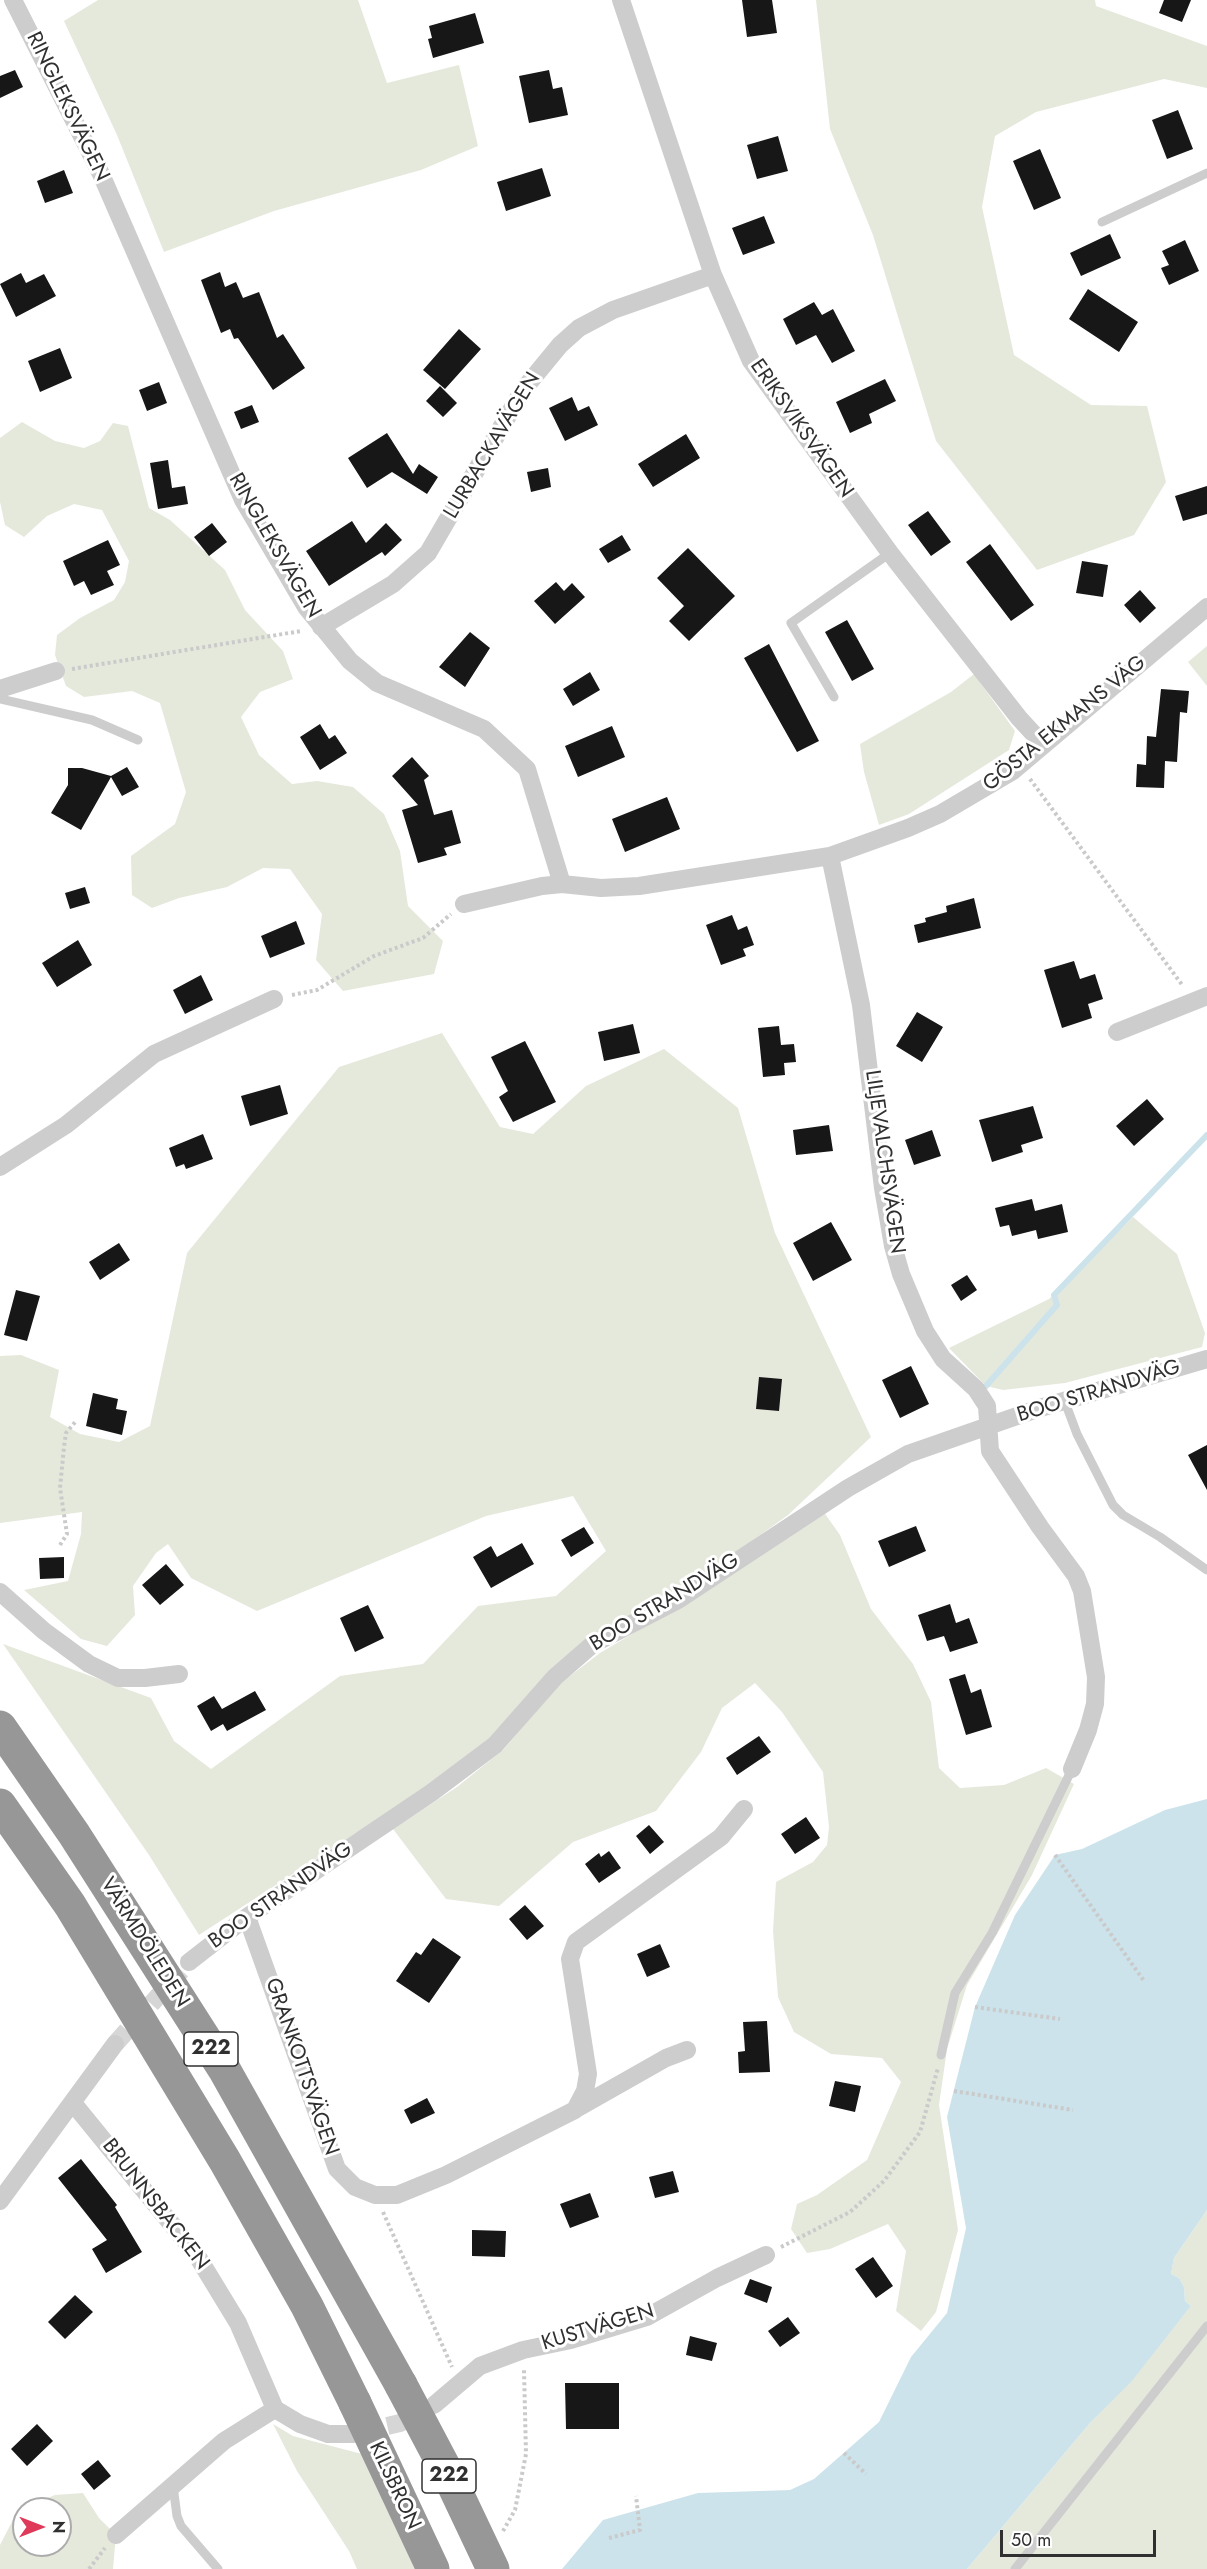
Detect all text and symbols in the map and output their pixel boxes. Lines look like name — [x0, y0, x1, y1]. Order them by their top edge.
street label: RINGLEKSVÄGEN — [20, 28, 114, 186]
street label: ERIKSVIKSVÄGEN — [744, 355, 858, 503]
street label: LURBACKAVÄGEN — [439, 368, 547, 524]
street label: RINGLEKSVÄGEN — [222, 469, 326, 623]
street label: GÖSTA EKMANS VÄG — [979, 651, 1151, 797]
street label: LILJEVALCHSVÄGEN — [859, 1069, 909, 1255]
street label: BOO STRANDVÄG — [1014, 1355, 1184, 1429]
street label: BOO STRANDVÄG — [586, 1549, 744, 1657]
street label: BOO STRANDVÄG — [204, 1837, 358, 1955]
street label: VÄRMDÖLEDEN — [94, 1873, 194, 2013]
street label: GRANKOTTSVÄGEN — [259, 1975, 343, 2159]
road number: 222 — [184, 2032, 238, 2066]
street label: BRUNNSBACKEN — [96, 2134, 214, 2276]
street label: KUSTVÄGEN — [539, 2299, 657, 2357]
street label: KILSBRON — [363, 2438, 425, 2534]
road number: 222 — [422, 2459, 476, 2493]
north arrow — [12, 2497, 72, 2557]
scale bar — [1003, 2518, 1159, 2556]
text: N — [47, 2521, 70, 2533]
text: 50 m — [1011, 2527, 1051, 2553]

